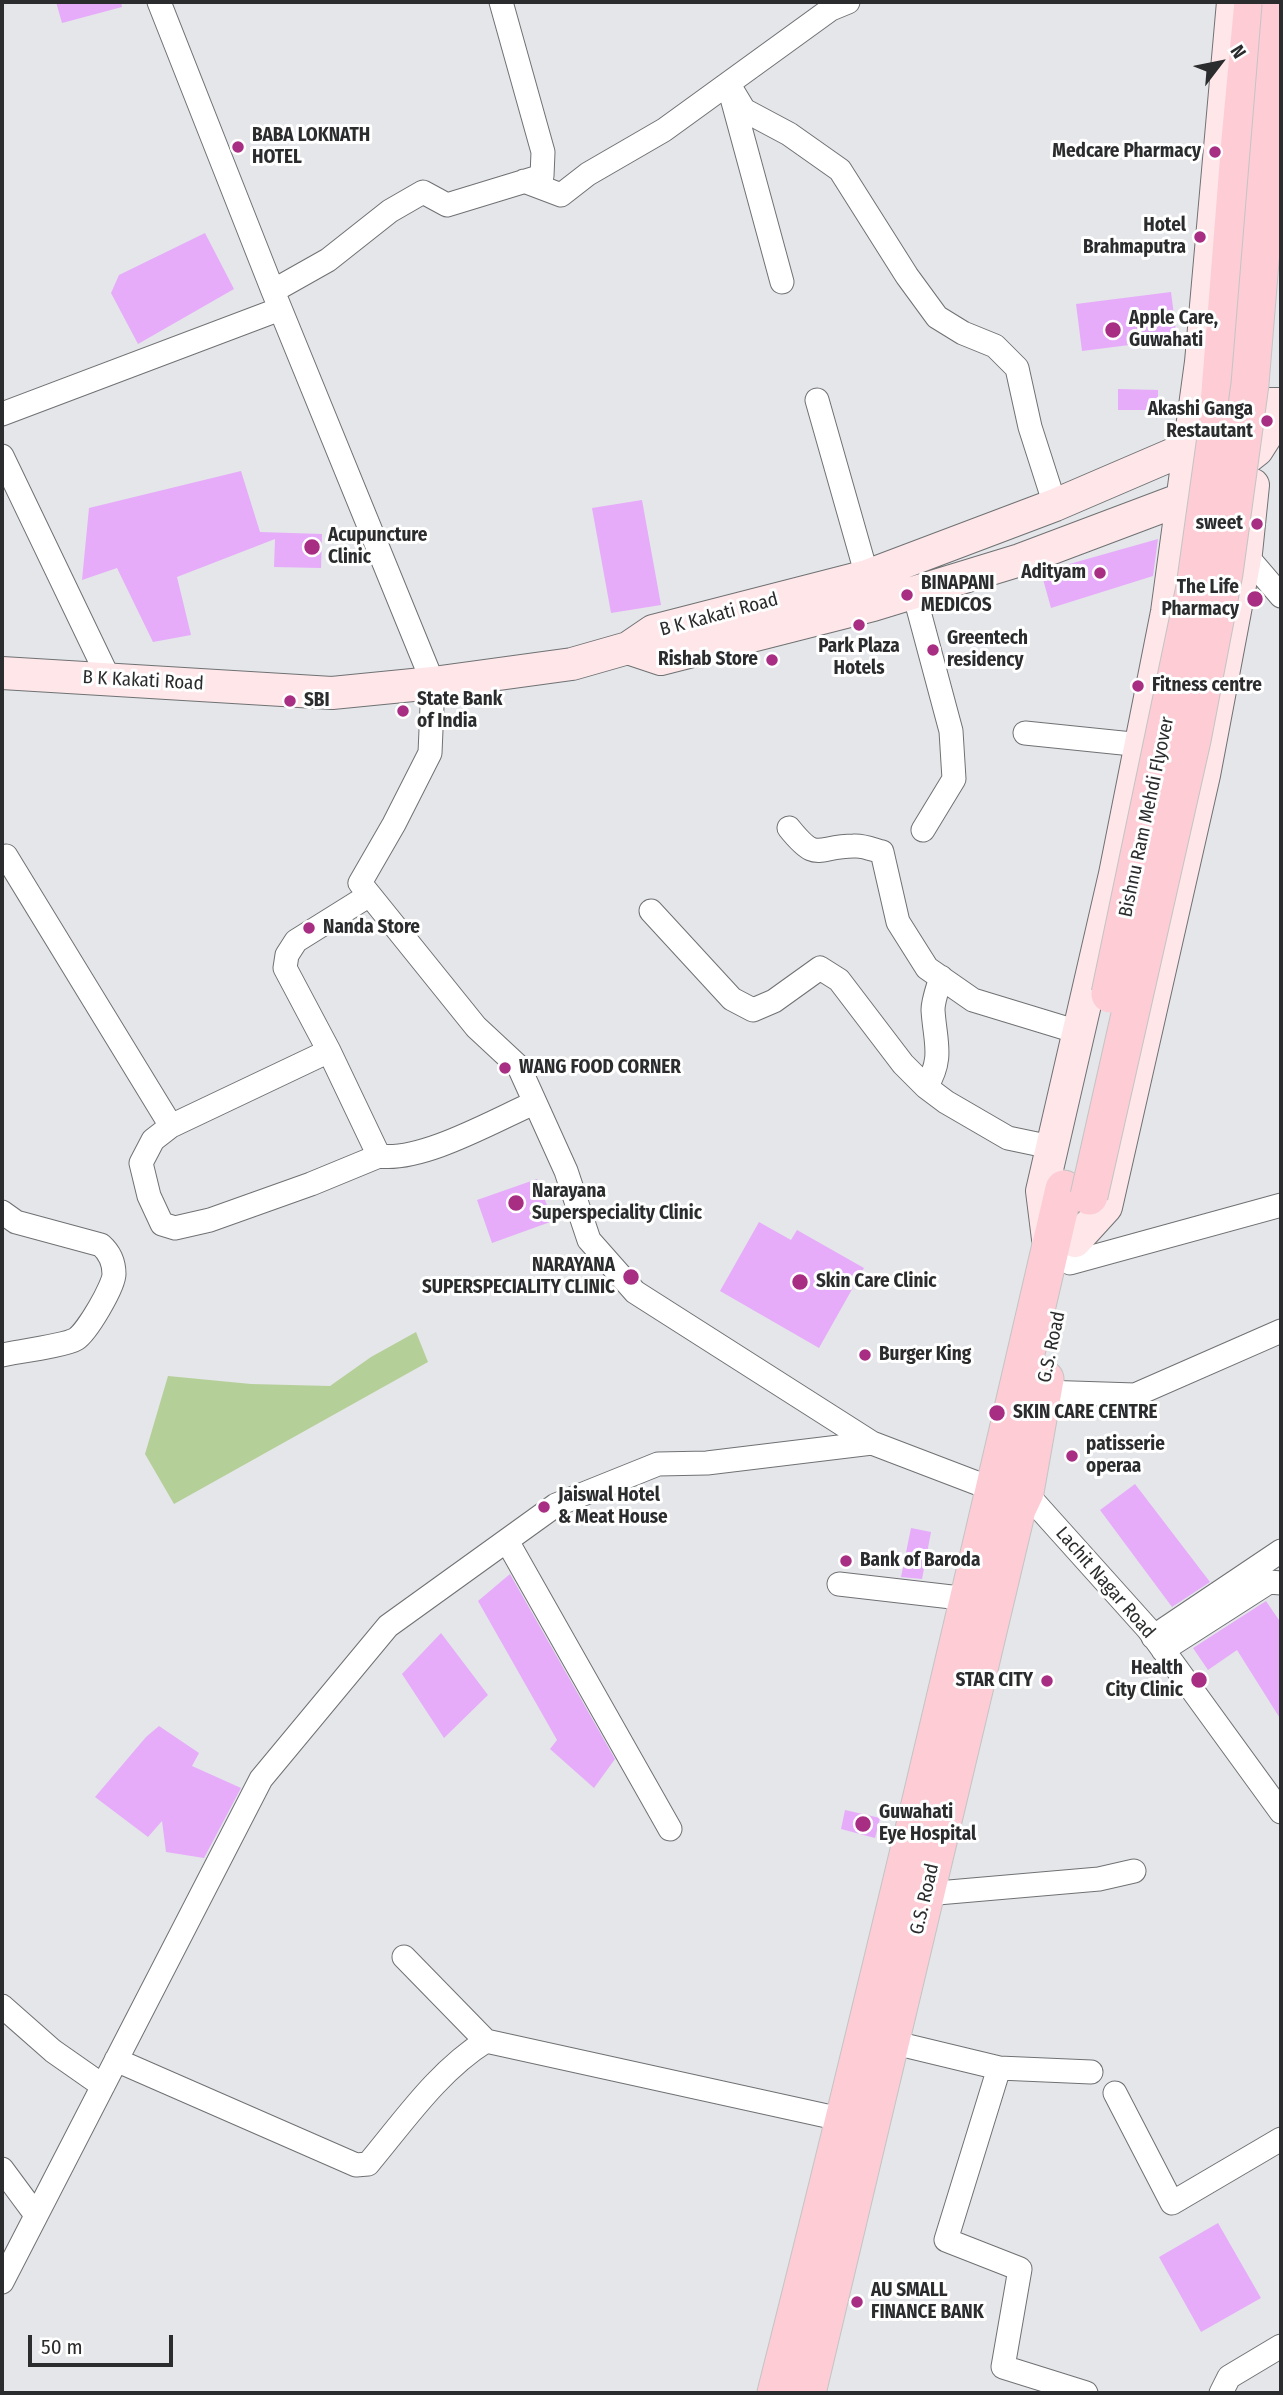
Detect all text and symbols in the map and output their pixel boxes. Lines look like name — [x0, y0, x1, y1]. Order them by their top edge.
north arrow — [1185, 28, 1255, 98]
text: N — [1225, 41, 1251, 63]
place label: BABA LOKNATH HOTEL — [252, 125, 370, 169]
marker: BABA LOKNATH HOTEL — [230, 139, 246, 155]
place label: Medcare Pharmacy — [1052, 141, 1201, 163]
marker: Medcare Pharmacy — [1207, 144, 1223, 160]
place label: Hotel Brahmaputra — [1083, 215, 1186, 259]
marker: Hotel Brahmaputra — [1192, 229, 1208, 245]
place label: Apple Care, Guwahati — [1129, 308, 1218, 352]
marker: Apple Care, Guwahati — [1103, 320, 1123, 340]
place label: Akashi Ganga Restautant — [1148, 399, 1253, 443]
marker: Akashi Ganga Restautant — [1259, 413, 1275, 429]
place label: sweet — [1196, 513, 1243, 535]
marker: sweet — [1249, 516, 1265, 532]
place label: Acupuncture Clinic — [328, 525, 427, 569]
marker: Acupuncture Clinic — [302, 537, 322, 557]
place label: Adityam — [1021, 562, 1086, 584]
marker: Adityam — [1092, 565, 1108, 581]
place label: BINAPANI MEDICOS — [921, 573, 994, 617]
place label: The Life Pharmacy — [1161, 577, 1239, 621]
marker: BINAPANI MEDICOS — [899, 587, 915, 603]
street label: B K Kakati Road — [657, 588, 781, 642]
marker: The Life Pharmacy — [1245, 589, 1265, 609]
marker: Park Plaza Hotels — [851, 617, 867, 633]
place label: Greentech residency — [947, 628, 1028, 672]
place label: Park Plaza Hotels — [818, 636, 900, 680]
marker: Greentech residency — [925, 642, 941, 658]
place label: Rishab Store — [658, 649, 758, 671]
marker: Rishab Store — [764, 652, 780, 668]
street label: B K Kakati Road — [82, 666, 204, 696]
place label: Fitness centre — [1152, 675, 1262, 697]
marker: Fitness centre — [1130, 678, 1146, 694]
place label: State Bank of India — [417, 689, 502, 733]
place label: SBI — [304, 690, 330, 712]
marker: SBI — [282, 693, 298, 709]
marker: State Bank of India — [395, 703, 411, 719]
street label: Bishnu Ram Mehdi Flyover — [1115, 715, 1179, 919]
place label: Nanda Store — [323, 917, 420, 939]
marker: Nanda Store — [301, 920, 317, 936]
place label: WANG FOOD CORNER — [519, 1057, 681, 1079]
marker: WANG FOOD CORNER — [497, 1060, 513, 1076]
place label: Narayana Superspeciality Clinic — [532, 1181, 702, 1225]
marker: Narayana Superspeciality Clinic — [506, 1193, 526, 1213]
place label: NARAYANA SUPERSPECIALITY CLINIC — [422, 1255, 615, 1299]
marker: NARAYANA SUPERSPECIALITY CLINIC — [621, 1267, 641, 1287]
place label: Skin Care Clinic — [816, 1271, 937, 1293]
marker: Skin Care Clinic — [790, 1272, 810, 1292]
street label: G.S. Road — [1033, 1309, 1071, 1385]
place label: Burger King — [879, 1344, 971, 1366]
marker: Burger King — [857, 1347, 873, 1363]
place label: SKIN CARE CENTRE — [1013, 1402, 1158, 1424]
marker: SKIN CARE CENTRE — [987, 1403, 1007, 1423]
place label: patisserie operaa — [1086, 1434, 1165, 1478]
marker: patisserie operaa — [1064, 1448, 1080, 1464]
place label: Jaiswal Hotel & Meat House — [558, 1485, 668, 1529]
marker: Jaiswal Hotel & Meat House — [536, 1499, 552, 1515]
street label: Lachit Nagar Road — [1050, 1523, 1160, 1643]
place label: Bank of Baroda — [860, 1550, 980, 1572]
marker: Bank of Baroda — [838, 1553, 854, 1569]
place label: Health City Clinic — [1105, 1658, 1183, 1702]
place label: STAR CITY — [956, 1670, 1033, 1692]
marker: Health City Clinic — [1189, 1670, 1209, 1690]
marker: STAR CITY — [1039, 1673, 1055, 1689]
place label: Guwahati Eye Hospital — [879, 1802, 976, 1846]
marker: Guwahati Eye Hospital — [853, 1814, 873, 1834]
street label: G.S. Road — [906, 1861, 944, 1937]
place label: AU SMALL FINANCE BANK — [871, 2280, 984, 2324]
marker: AU SMALL FINANCE BANK — [849, 2294, 865, 2310]
scale bar — [32, 2322, 177, 2366]
text: 50 m — [41, 2334, 83, 2360]

